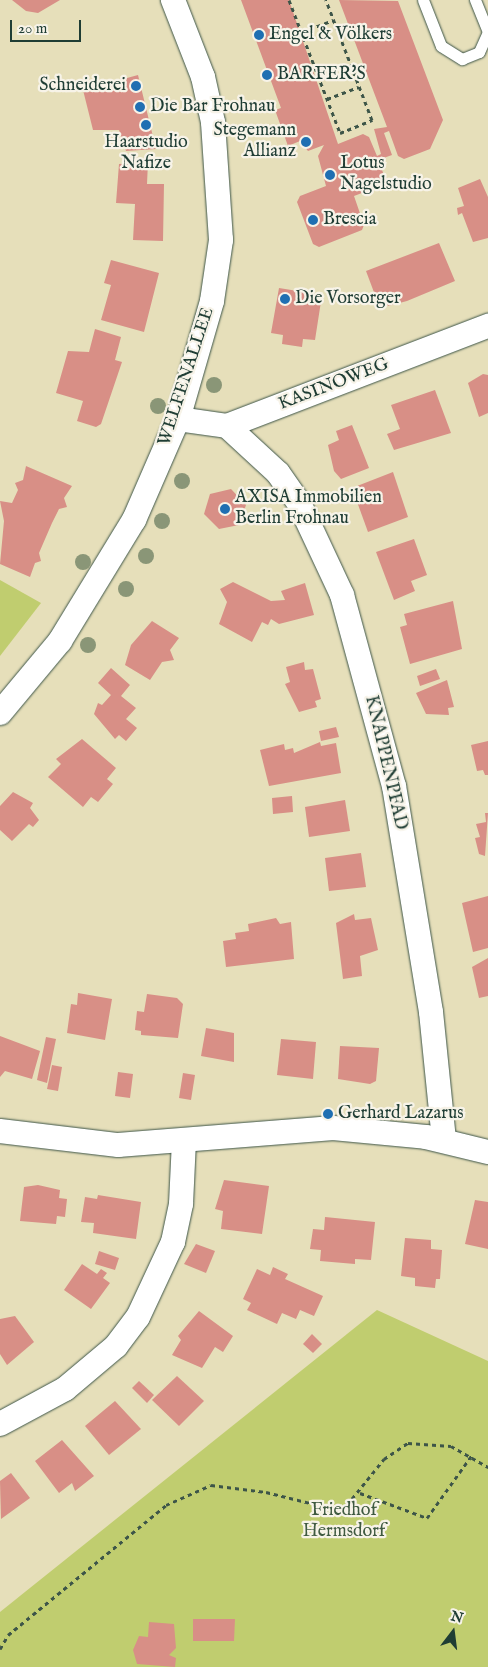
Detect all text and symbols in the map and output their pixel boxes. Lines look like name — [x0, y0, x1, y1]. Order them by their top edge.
scale bar — [12, 10, 84, 42]
text: 20 m — [18, 19, 47, 38]
place label: Engel & Völkers — [269, 24, 392, 46]
marker: Engel & Völkers — [253, 29, 265, 41]
place label: BARFER'S — [277, 64, 366, 86]
marker: BARFER'S — [261, 69, 273, 81]
place label: Schneiderei — [39, 75, 126, 97]
marker: Schneiderei — [130, 80, 142, 92]
place label: Die Bar Frohnau — [150, 96, 275, 118]
marker: Die Bar Frohnau — [134, 101, 146, 113]
marker: Haarstudio Nafize — [140, 119, 152, 131]
place label: Stegemann Allianz — [213, 121, 296, 163]
place label: Haarstudio Nafize — [104, 133, 188, 176]
marker: Stegemann Allianz — [300, 136, 312, 148]
place label: Lotus Nagelstudio — [340, 154, 432, 196]
marker: Lotus Nagelstudio — [324, 169, 336, 181]
place label: Brescia — [323, 209, 376, 231]
marker: Brescia — [307, 214, 319, 226]
place label: Die Vorsorger — [295, 288, 401, 310]
marker: Die Vorsorger — [279, 293, 291, 305]
street label: WELFENALLEE — [154, 305, 220, 449]
street label: KASINOWEG — [276, 354, 392, 416]
place label: AXISA Immobilien Berlin Frohnau — [235, 488, 382, 530]
marker: AXISA Immobilien Berlin Frohnau — [219, 503, 231, 515]
street label: KNAPPENPFAD — [359, 694, 411, 832]
place label: Gerhard Lazarus — [338, 1103, 464, 1125]
marker: Gerhard Lazarus — [322, 1108, 334, 1120]
park label: Friedhof Hermsdorf — [303, 1501, 385, 1544]
north arrow — [428, 1607, 478, 1657]
text: N — [449, 1607, 465, 1628]

